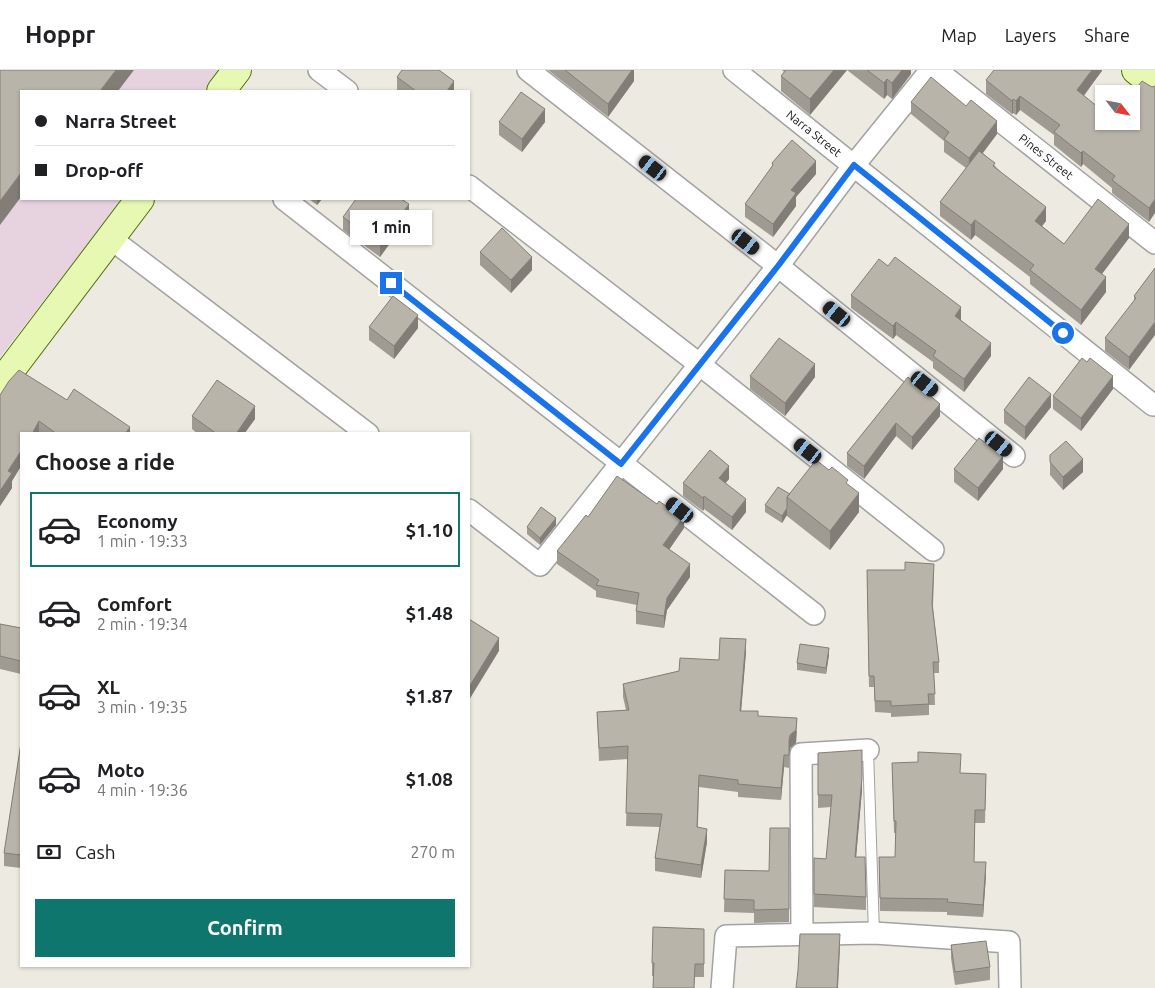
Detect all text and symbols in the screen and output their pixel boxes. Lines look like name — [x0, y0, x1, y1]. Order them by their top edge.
text: Hoppr — [25, 21, 95, 48]
text: Map — [941, 25, 977, 45]
text: Layers — [1005, 25, 1056, 45]
text: Share — [1084, 25, 1130, 45]
north arrow — [1095, 85, 1140, 130]
map controls — [1095, 85, 1140, 130]
street label: Narra Street — [784, 108, 844, 159]
text: Narra Street — [65, 110, 177, 132]
street label: Pines Street — [1017, 131, 1076, 182]
car — [636, 153, 669, 183]
text: Drop-off — [65, 159, 143, 181]
callout: 1 min — [350, 210, 432, 246]
text: 1 min — [371, 218, 411, 236]
car — [729, 227, 762, 257]
route end — [380, 272, 402, 294]
car — [820, 299, 853, 329]
route start — [1052, 322, 1074, 344]
car — [908, 369, 941, 399]
car — [982, 429, 1015, 459]
car — [791, 436, 824, 466]
text: Choose a ride — [35, 449, 175, 474]
car — [663, 495, 696, 525]
icon: car — [37, 507, 82, 552]
text: Economy — [97, 510, 178, 532]
text: $1.10 — [405, 519, 453, 541]
text: 1 min · 19:33 — [97, 532, 188, 550]
icon: car — [37, 590, 82, 635]
text: Comfort — [97, 593, 172, 615]
text: $1.48 — [405, 602, 453, 624]
text: 2 min · 19:34 — [97, 615, 188, 633]
icon: car — [37, 673, 82, 718]
text: XL — [97, 676, 120, 698]
text: $1.87 — [405, 685, 453, 707]
text: 3 min · 19:35 — [97, 698, 188, 716]
icon: car — [37, 756, 82, 801]
text: Moto — [97, 759, 145, 781]
text: $1.08 — [405, 768, 453, 790]
text: 4 min · 19:36 — [97, 781, 188, 799]
icon: cash — [35, 838, 63, 866]
text: Cash — [75, 841, 116, 863]
text: 270 m — [410, 843, 455, 861]
button: Confirm — [35, 899, 455, 957]

